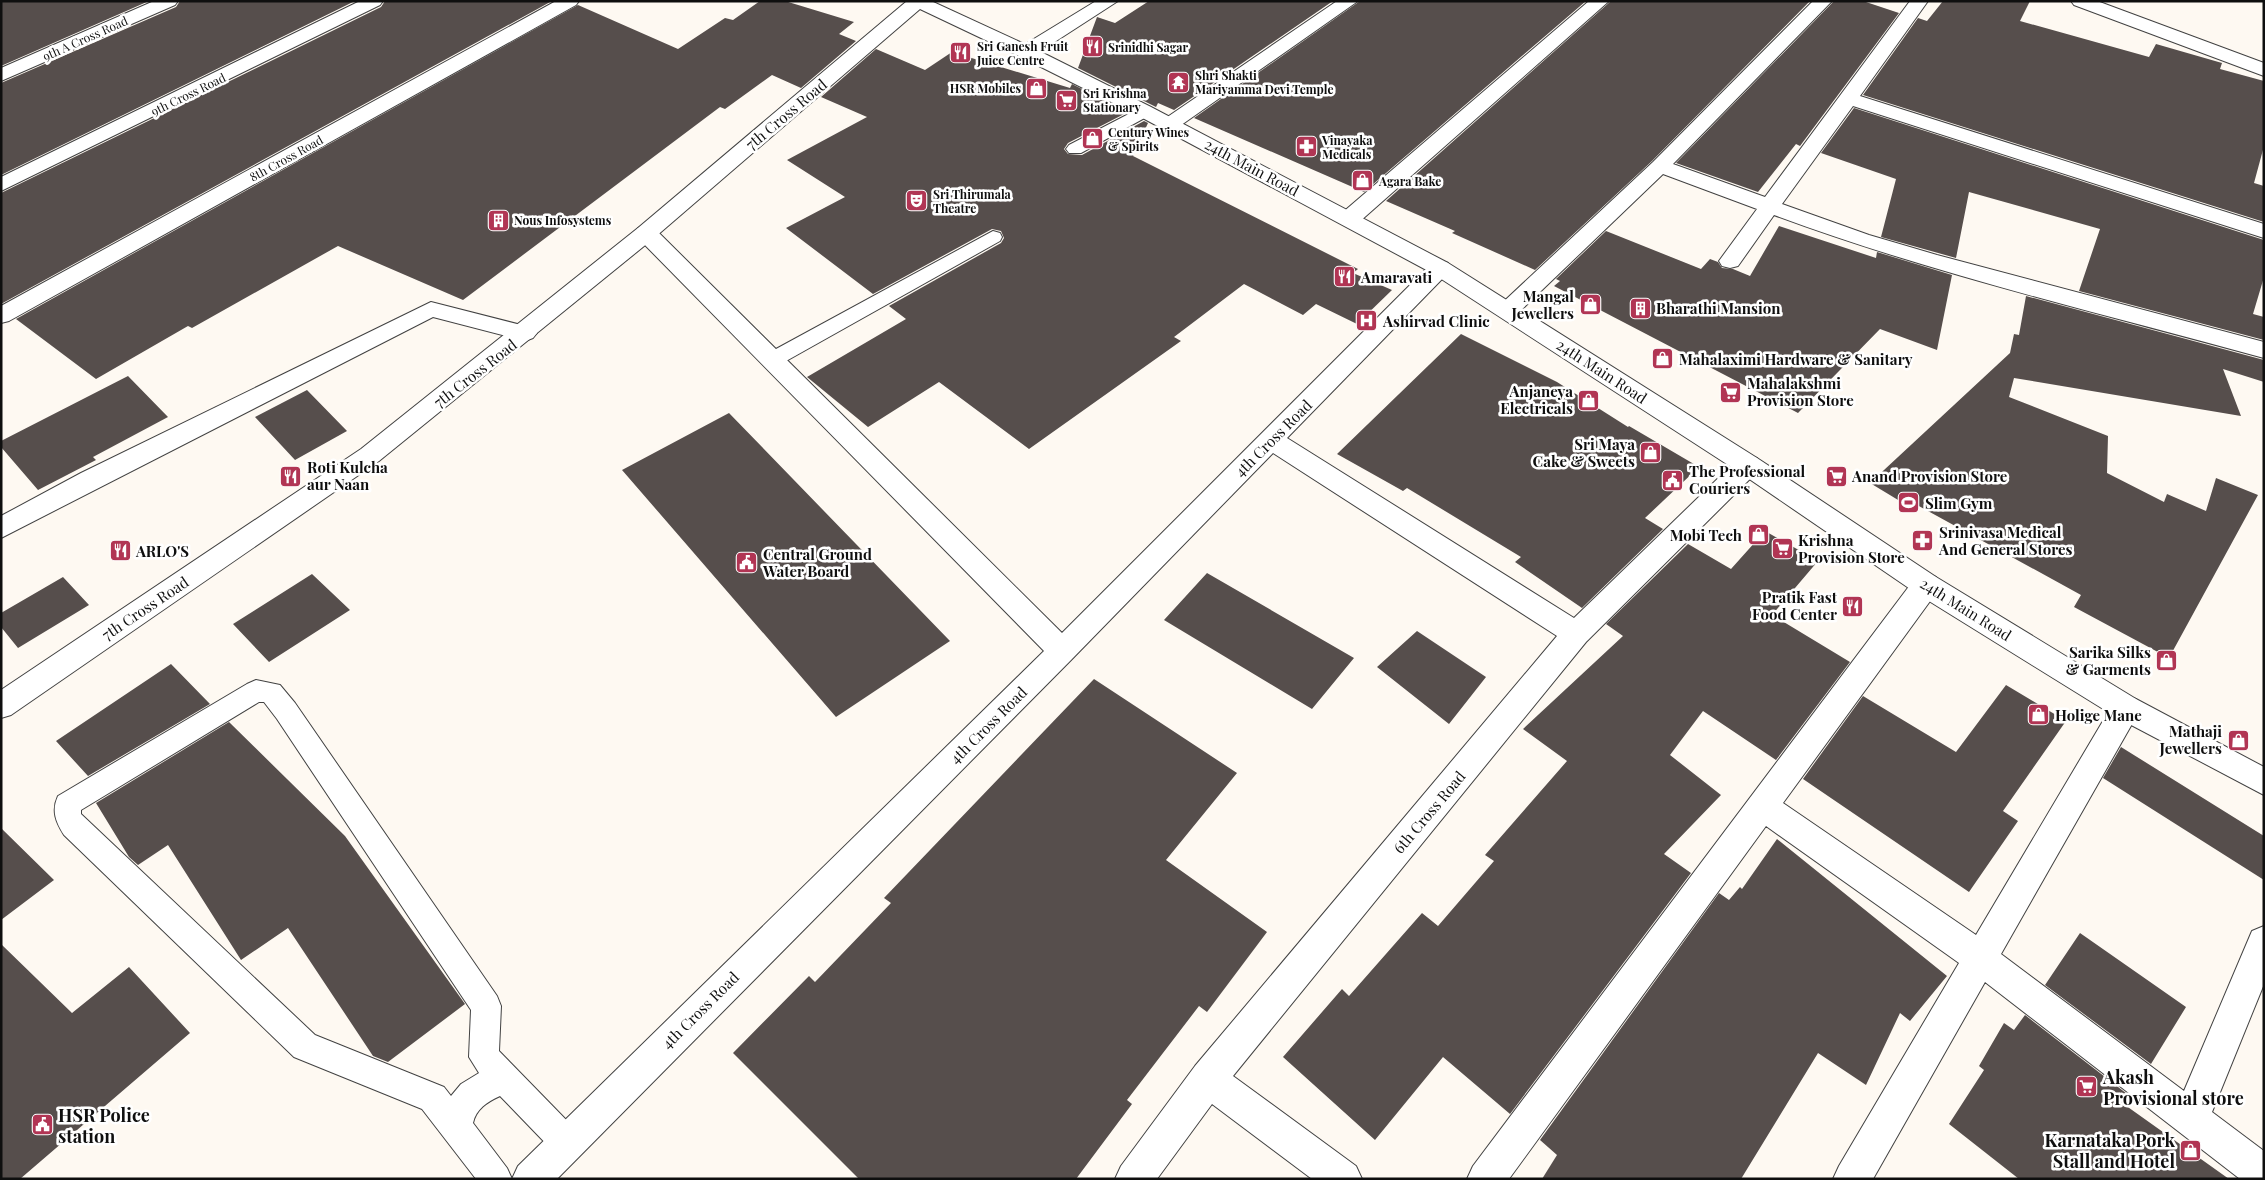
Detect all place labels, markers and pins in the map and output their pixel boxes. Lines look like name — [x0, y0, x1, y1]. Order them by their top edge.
restaurant icon: Srinidhi Sagar — [1080, 35, 1104, 59]
place label: Sri Ganesh Fruit Juice Centre — [976, 38, 1069, 68]
place label: Srinidhi Sagar — [1108, 39, 1189, 55]
restaurant icon: Sri Ganesh Fruit Juice Centre — [949, 41, 973, 65]
place label: Shri Shakti Mariyamma Devi Temple — [1195, 67, 1333, 97]
temple icon: Shri Shakti Mariyamma Devi Temple — [1167, 70, 1191, 94]
shop icon: HSR Mobiles — [1025, 76, 1049, 100]
place label: HSR Mobiles — [950, 80, 1021, 96]
place label: Sri Krishna Stationary — [1083, 85, 1147, 115]
supermarket icon: Sri Krishna Stationary — [1055, 88, 1079, 112]
place label: Century Wines & Spirits — [1108, 124, 1190, 154]
shop icon: Century Wines & Spirits — [1080, 127, 1104, 151]
place label: Vinayaka Medicals — [1321, 132, 1373, 162]
pharmacy icon: Vinayaka Medicals — [1294, 135, 1318, 159]
shop icon: Agara Bake — [1351, 169, 1375, 193]
place label: Agara Bake — [1378, 173, 1441, 189]
place label: Sri Thirumala Theatre — [933, 186, 1012, 216]
theatre icon: Sri Thirumala Theatre — [905, 189, 929, 213]
building icon: Nous Infosystems — [486, 208, 510, 232]
place label: Nous Infosystems — [514, 212, 612, 228]
restaurant icon: Amaravati — [1333, 265, 1357, 289]
place label: Amaravati — [1360, 267, 1432, 287]
place label: Mangal Jewellers — [1511, 286, 1574, 323]
shop icon: Mangal Jewellers — [1578, 293, 1602, 317]
building icon: Bharathi Mansion — [1628, 296, 1652, 320]
place label: Bharathi Mansion — [1656, 298, 1781, 318]
hospital icon: Ashirvad Clinic — [1355, 309, 1379, 333]
place label: Ashirvad Clinic — [1382, 311, 1490, 331]
shop icon: Mahalaximi Hardware & Sanitary — [1651, 347, 1675, 371]
place label: Mahalaximi Hardware & Sanitary — [1679, 349, 1913, 369]
place label: Mahalakshmi Provision Store — [1747, 373, 1854, 410]
supermarket icon: Mahalakshmi Provision Store — [1719, 380, 1743, 404]
place label: Anjaneya Electricals — [1500, 381, 1573, 418]
shop icon: Anjaneya Electricals — [1577, 388, 1601, 412]
place label: Sri Maya Cake & Sweets — [1533, 434, 1635, 471]
shop icon: Sri Maya Cake & Sweets — [1639, 441, 1663, 465]
place label: Roti Kulcha aur Naan — [307, 457, 388, 494]
place label: The Professional Couriers — [1689, 461, 1806, 498]
restaurant icon: Roti Kulcha aur Naan — [279, 464, 303, 488]
supermarket icon: Anand Provision Store — [1824, 464, 1848, 488]
place label: Anand Provision Store — [1851, 466, 2008, 486]
public building icon: The Professional Couriers — [1661, 468, 1685, 492]
sports icon: Slim Gym — [1897, 491, 1921, 515]
place label: Slim Gym — [1925, 493, 1993, 513]
place label: Srinivasa Medical And General Stores — [1938, 522, 2073, 559]
shop icon: Mobi Tech — [1746, 523, 1770, 547]
place label: Mobi Tech — [1670, 525, 1742, 545]
pharmacy icon: Srinivasa Medical And General Stores — [1911, 529, 1935, 553]
place label: Krishna Provision Store — [1798, 530, 1905, 567]
supermarket icon: Krishna Provision Store — [1770, 537, 1794, 561]
restaurant icon: ARLO'S — [108, 539, 132, 563]
place label: ARLO'S — [135, 541, 189, 561]
place label: Central Ground Water Board — [762, 544, 872, 581]
public building icon: Central Ground Water Board — [735, 551, 759, 575]
place label: Pratik Fast Food Center — [1752, 587, 1838, 624]
restaurant icon: Pratik Fast Food Center — [1841, 594, 1865, 618]
place label: Sarika Silks & Garments — [2066, 642, 2151, 679]
shop icon: Sarika Silks & Garments — [2155, 649, 2179, 673]
shop icon: Holige Mane — [2027, 703, 2051, 727]
place label: Holige Mane — [2055, 705, 2142, 725]
place label: Mathaji Jewellers — [2159, 721, 2222, 758]
shop icon: Mathaji Jewellers — [2226, 728, 2250, 752]
place label: Akash Provisional store — [2102, 1065, 2244, 1110]
supermarket icon: Akash Provisional store — [2075, 1075, 2099, 1099]
place label: HSR Police station — [58, 1103, 150, 1148]
public building icon: HSR Police station — [30, 1113, 54, 1137]
place label: Karnataka Pork Stall and Hotel — [2045, 1128, 2175, 1173]
shop icon: Karnataka Pork Stall and Hotel — [2179, 1138, 2203, 1162]

